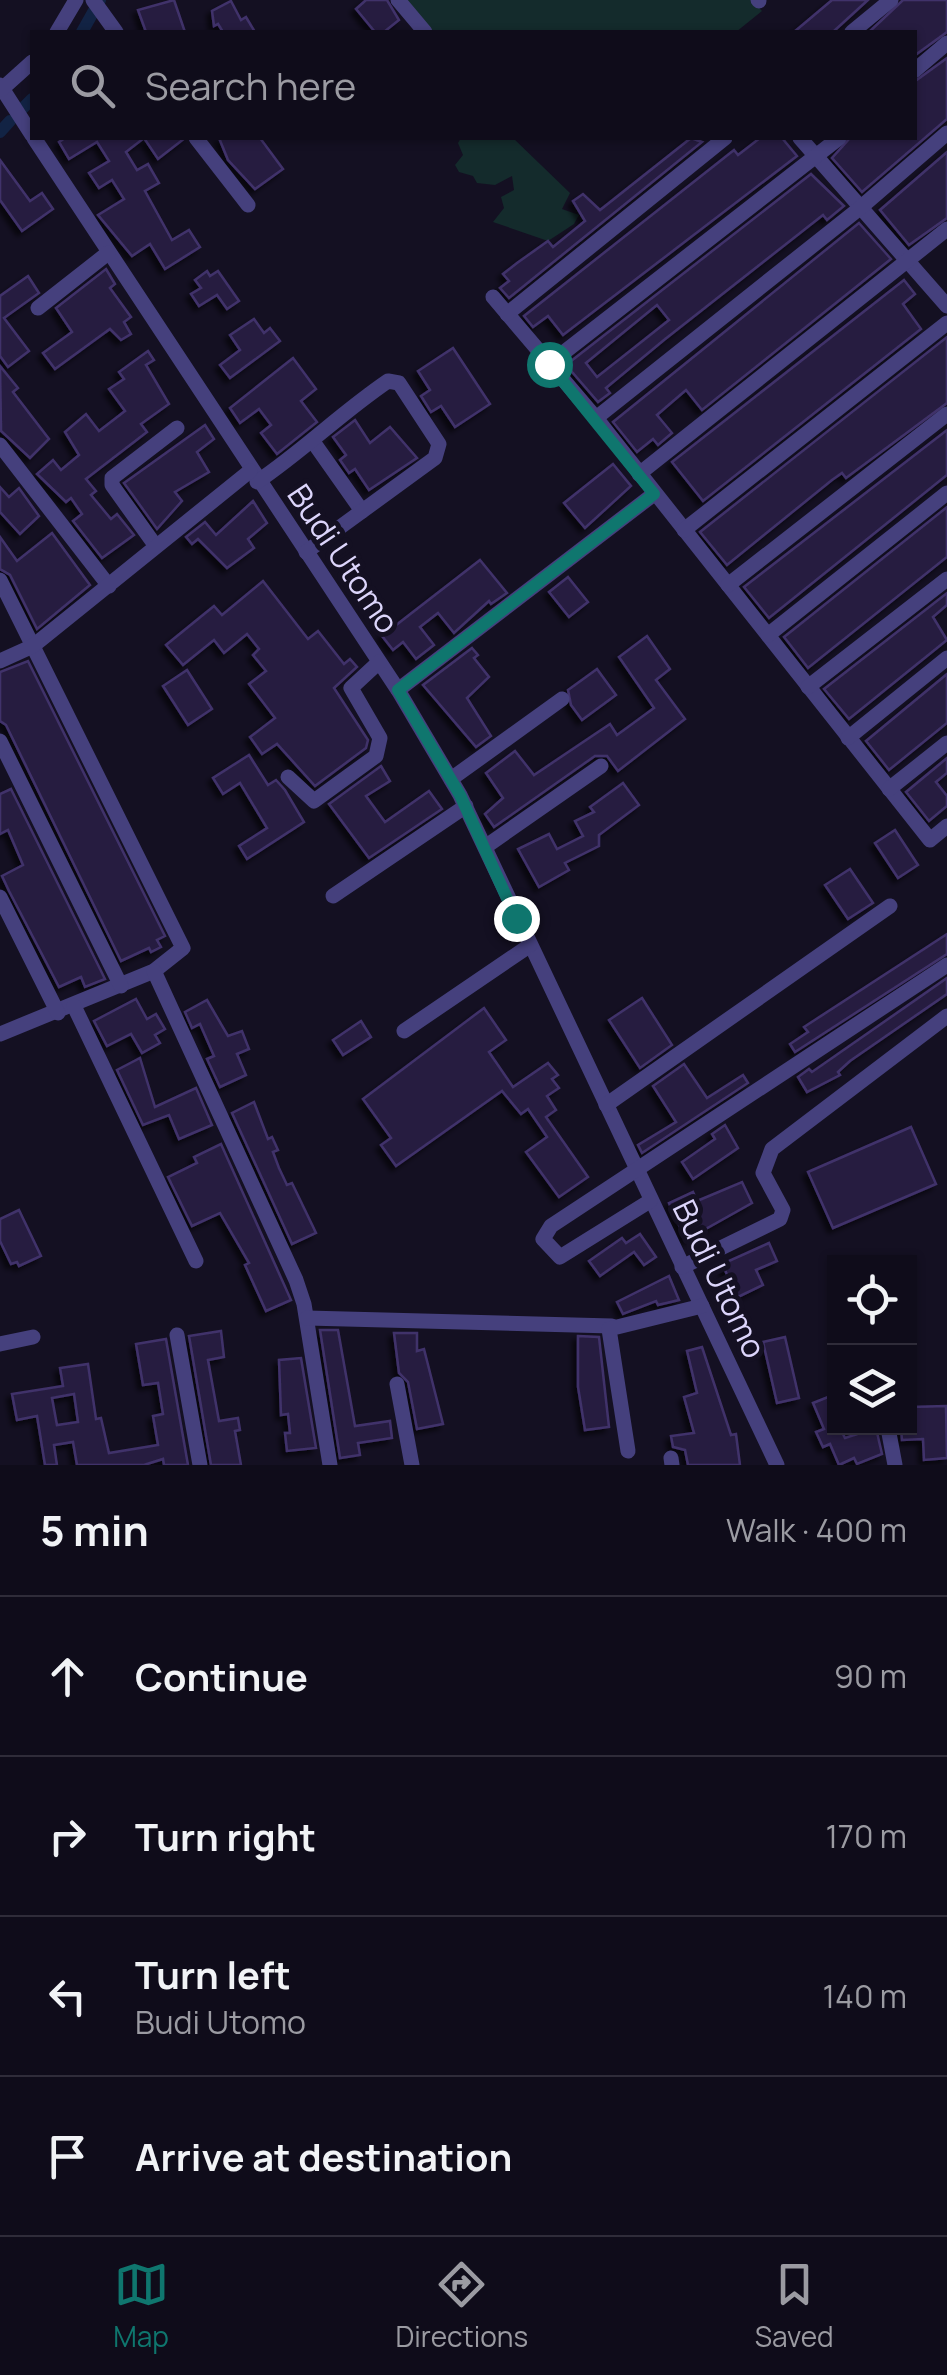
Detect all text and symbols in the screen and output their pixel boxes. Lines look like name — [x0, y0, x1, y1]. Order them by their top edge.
search box — [30, 30, 917, 140]
icon: search — [65, 58, 120, 113]
text: Search here — [145, 59, 356, 111]
route start — [527, 342, 573, 388]
street label: Budi Utomo — [278, 475, 410, 642]
route end — [494, 896, 540, 942]
street label: Budi Utomo — [663, 1192, 777, 1365]
map controls — [827, 1255, 917, 1435]
button: locate — [827, 1255, 917, 1345]
button: layers — [827, 1345, 917, 1435]
text: 5 min — [40, 1501, 149, 1559]
text: Walk · 400 m — [726, 1508, 907, 1552]
icon: ahead — [40, 1649, 95, 1704]
text: Continue — [135, 1650, 308, 1702]
text: 90 m — [834, 1654, 907, 1698]
icon: right — [40, 1809, 95, 1864]
text: Turn right — [135, 1810, 316, 1862]
text: 170 m — [825, 1814, 907, 1858]
text: Turn left — [135, 1948, 291, 2000]
icon: left — [40, 1969, 95, 2024]
text: 140 m — [823, 1974, 907, 2018]
text: Budi Utomo — [135, 2000, 306, 2044]
icon: arrive — [40, 2129, 95, 2184]
text: Arrive at destination — [135, 2130, 512, 2182]
tab: Map — [113, 2257, 169, 2355]
tab: Directions — [396, 2257, 528, 2355]
tab: Saved — [755, 2257, 834, 2355]

